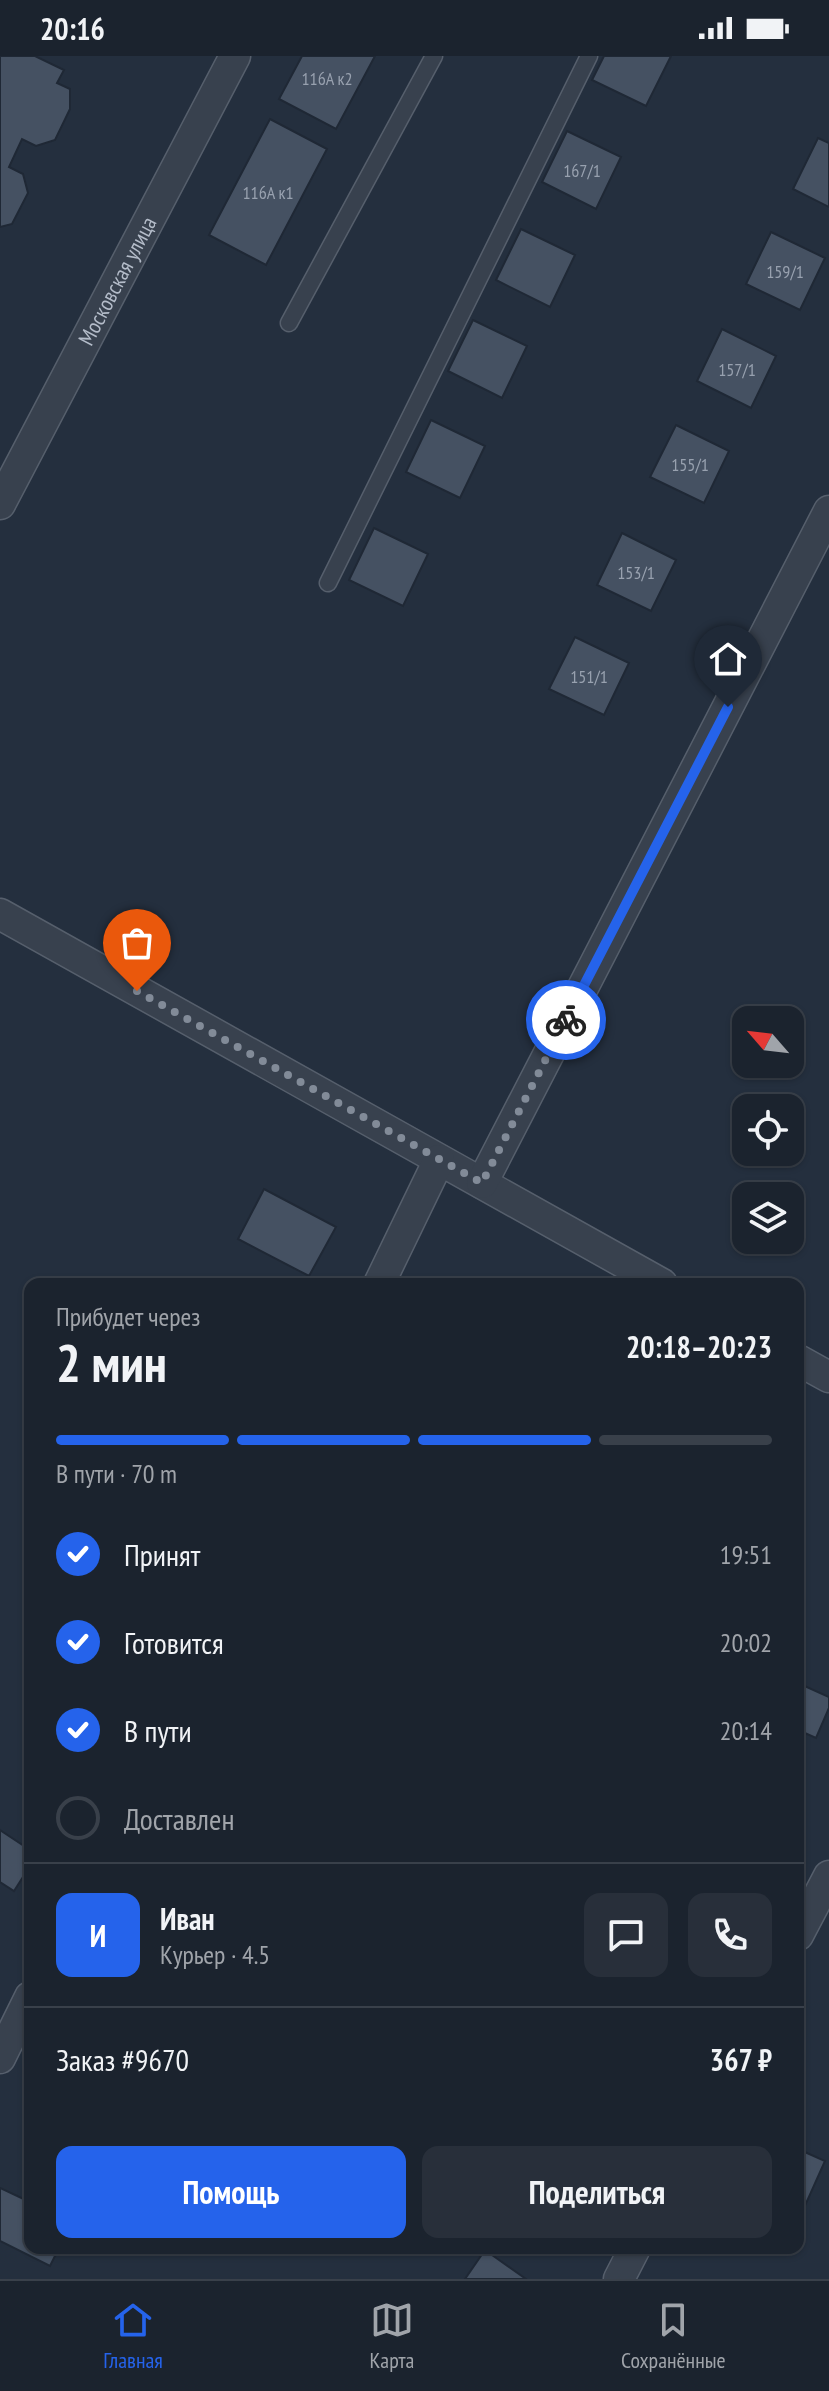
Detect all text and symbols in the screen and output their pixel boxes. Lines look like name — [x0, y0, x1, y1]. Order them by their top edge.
text: 20:16 — [40, 9, 105, 48]
house number: 116А к2 — [301, 67, 353, 90]
house number: 167/1 — [563, 159, 601, 182]
house number: 116А к1 — [242, 181, 294, 204]
street label: Московская улица — [72, 212, 162, 350]
house number: 159/1 — [766, 260, 804, 283]
house number: 157/1 — [718, 358, 756, 381]
house number: 155/1 — [671, 453, 709, 476]
house number: 153/1 — [617, 561, 655, 584]
pin — [694, 625, 762, 707]
icon: home — [706, 637, 750, 681]
house number: 151/1 — [570, 665, 608, 688]
pin — [103, 909, 171, 991]
icon: bag — [115, 921, 159, 965]
courier — [526, 980, 606, 1060]
icon: bike — [544, 998, 588, 1042]
north arrow — [732, 1006, 804, 1078]
map controls — [732, 1006, 804, 1254]
button: locate — [732, 1094, 804, 1166]
button: layers — [732, 1182, 804, 1254]
text: Прибудет через — [56, 1300, 200, 1333]
text: 20:18–20:23 — [626, 1327, 772, 1366]
text: 2 мин — [56, 1329, 167, 1396]
text: В пути · 70 m — [56, 1457, 177, 1490]
icon: check — [56, 1532, 100, 1576]
text: Принят — [124, 1535, 200, 1574]
text: 19:51 — [720, 1538, 772, 1571]
icon: check — [56, 1620, 100, 1664]
text: Готовится — [124, 1623, 224, 1662]
text: 20:02 — [720, 1626, 772, 1659]
icon: check — [56, 1708, 100, 1752]
text: В пути — [124, 1711, 192, 1750]
text: 20:14 — [720, 1714, 772, 1747]
text: Доставлен — [124, 1799, 234, 1838]
button: chat — [584, 1893, 668, 1977]
button: phone — [688, 1893, 772, 1977]
text: Иван — [160, 1899, 215, 1938]
text: И — [90, 1916, 106, 1955]
text: Курьер · 4.5 — [160, 1938, 270, 1971]
text: Заказ #9670 — [56, 2040, 189, 2079]
text: 367 ₽ — [710, 2040, 772, 2079]
button: Помощь — [56, 2146, 406, 2238]
button: Поделиться — [422, 2146, 772, 2238]
tab: Главная — [103, 2298, 163, 2374]
tab: Карта — [369, 2298, 414, 2374]
tab: Сохранённые — [621, 2298, 726, 2374]

